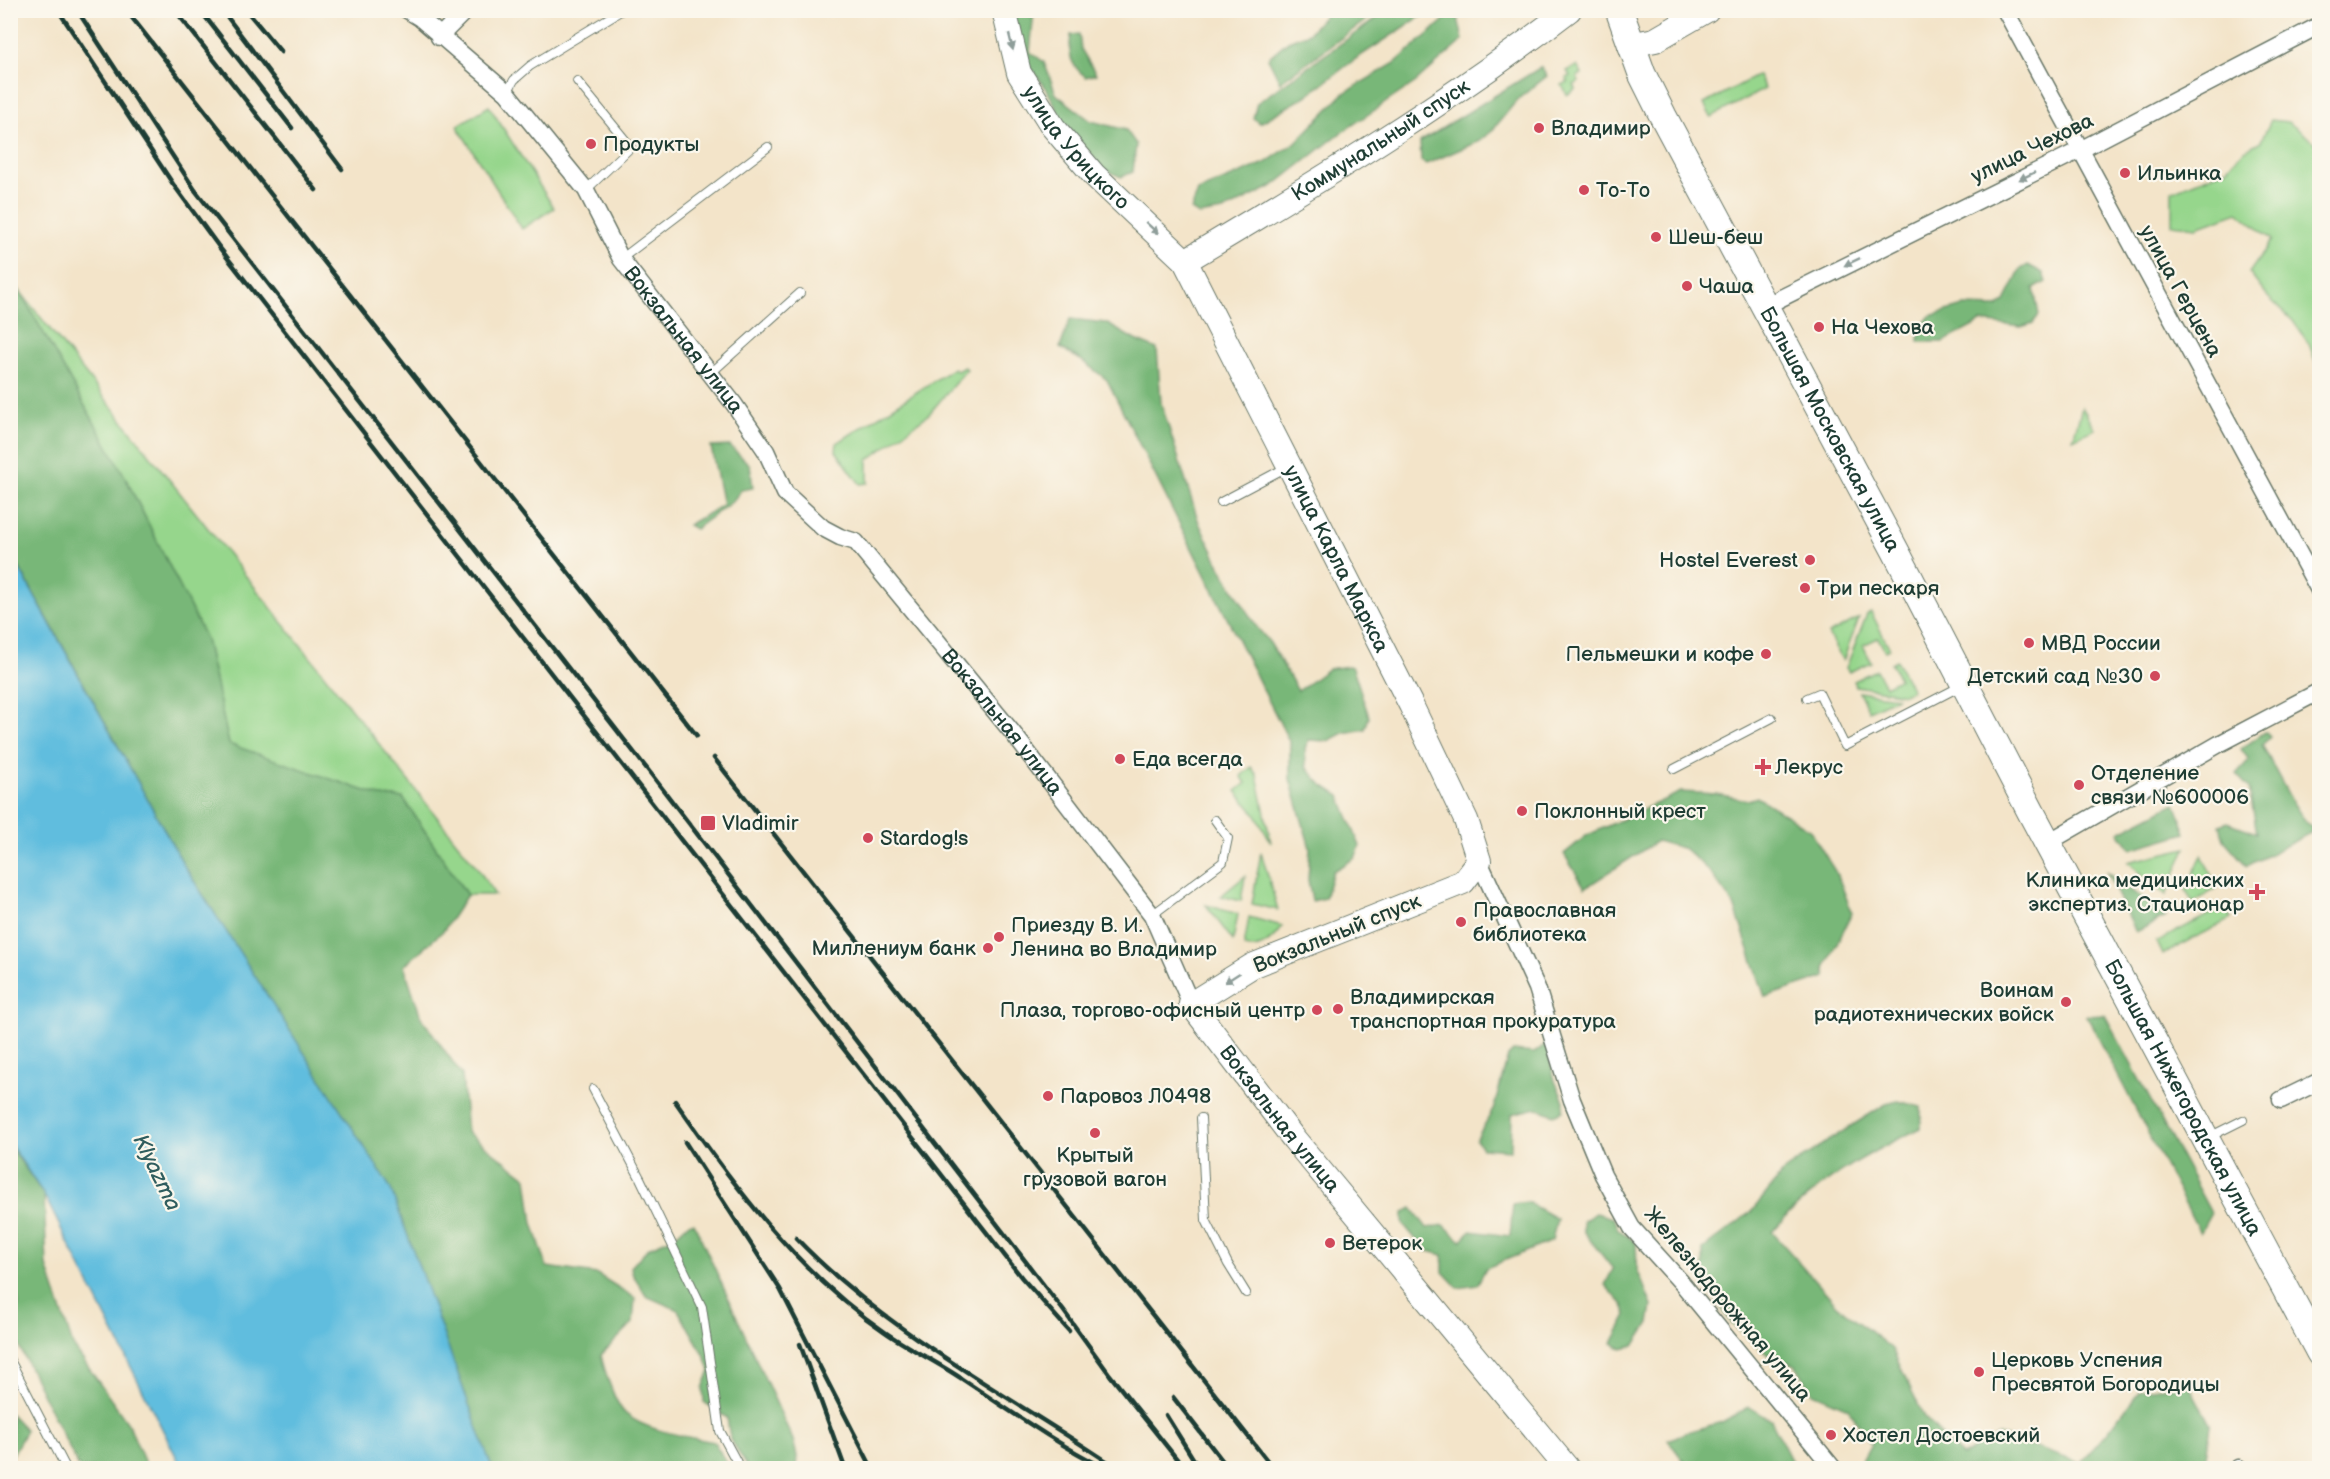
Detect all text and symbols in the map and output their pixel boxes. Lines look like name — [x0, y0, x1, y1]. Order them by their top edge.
one-way arrow — [1007, 33, 1017, 51]
street label: Коммунальный спуск — [1287, 74, 1475, 207]
street label: улица Урицкого — [1017, 81, 1134, 215]
street label: улица Чехова — [1967, 108, 2098, 189]
place label: Владимир — [1551, 116, 1651, 141]
marker: Владимир — [1532, 121, 1546, 135]
place label: Продукты — [603, 132, 699, 157]
marker: Продукты — [584, 137, 598, 151]
place label: Ильинка — [2137, 161, 2222, 186]
marker: Ильинка — [2118, 166, 2132, 180]
one-way arrow — [2019, 171, 2036, 181]
place label: То-То — [1596, 178, 1650, 203]
marker: То-То — [1577, 183, 1591, 197]
one-way arrow — [1144, 221, 1159, 234]
street label: улица Герцена — [2134, 221, 2227, 362]
place label: Шеш-беш — [1668, 225, 1763, 250]
marker: Шеш-беш — [1649, 230, 1663, 244]
one-way arrow — [1844, 258, 1861, 267]
street label: Вокзальная улица — [618, 261, 749, 419]
place label: Чаша — [1699, 274, 1755, 299]
marker: Чаша — [1680, 279, 1694, 293]
street label: Большая Московская улица — [1754, 303, 1906, 557]
place label: На Чехова — [1831, 315, 1935, 340]
marker: На Чехова — [1812, 320, 1826, 334]
street label: улица Карла Маркса — [1278, 461, 1394, 657]
place label: Hostel Everest — [1659, 548, 1799, 573]
marker: Hostel Everest — [1803, 553, 1817, 567]
place label: Три пескаря — [1817, 576, 1939, 601]
marker: Три пескаря — [1798, 581, 1812, 595]
place label: МВД России — [2041, 631, 2161, 656]
marker: МВД России — [2022, 636, 2036, 650]
place label: Пельмешки и кофе — [1566, 642, 1754, 667]
street label: Вокзальная улица — [936, 644, 1068, 801]
marker: Пельмешки и кофе — [1759, 647, 1773, 661]
place label: Детский сад №30 — [1967, 664, 2143, 689]
marker: Детский сад №30 — [2148, 669, 2162, 683]
place label: Еда всегда — [1132, 747, 1243, 772]
marker: Еда всегда — [1113, 752, 1127, 766]
place label: Лекрус — [1774, 755, 1843, 780]
marker: Лекрус — [1756, 760, 1770, 774]
place label: Отделение связи №600006 — [2091, 761, 2249, 810]
marker: Отделение связи №600006 — [2072, 778, 2086, 792]
place label: Поклонный крест — [1534, 799, 1706, 824]
marker: Поклонный крест — [1515, 804, 1529, 818]
place label: Vladimir — [722, 811, 799, 836]
marker: Vladimir — [699, 814, 717, 832]
place label: Stardog!s — [880, 826, 968, 851]
marker: Stardog!s — [861, 831, 875, 845]
place label: Клиника медицинских экспертиз. Стационар — [2026, 868, 2244, 917]
marker: Клиника медицинских экспертиз. Стационар — [2248, 883, 2266, 901]
street label: Вокзальный спуск — [1250, 888, 1425, 979]
place label: Православная библиотека — [1473, 898, 1617, 947]
place label: Приезду В. И. Ленина во Владимир — [1010, 913, 1217, 962]
marker: Православная библиотека — [1454, 915, 1468, 929]
marker: Приезду В. И. Ленина во Владимир — [992, 930, 1006, 944]
place label: Миллениум банк — [811, 936, 976, 961]
marker: Миллениум банк — [981, 941, 995, 955]
street label: Большая Нижегородская улица — [2099, 955, 2267, 1241]
one-way arrow — [1224, 972, 1240, 983]
place label: Воинам радиотехнических войск — [1814, 978, 2054, 1027]
place label: Владимирская транспортная прокуратура — [1350, 985, 1617, 1034]
marker: Воинам радиотехнических войск — [2059, 995, 2073, 1009]
place label: Плаза, торгово-офисный центр — [1000, 998, 1305, 1023]
marker: Владимирская транспортная прокуратура — [1331, 1002, 1345, 1016]
marker: Плаза, торгово-офисный центр — [1310, 1003, 1324, 1017]
street label: Вокзальная улица — [1214, 1040, 1345, 1198]
place label: Паровоз Л0498 — [1060, 1084, 1211, 1109]
marker: Паровоз Л0498 — [1041, 1089, 1055, 1103]
marker: Крытый грузовой вагон — [1088, 1126, 1102, 1140]
water label: Klyazma — [127, 1130, 187, 1215]
place label: Крытый грузовой вагон — [1023, 1143, 1167, 1192]
street label: Железнодорожная улица — [1639, 1202, 1817, 1407]
place label: Ветерок — [1342, 1231, 1422, 1256]
marker: Ветерок — [1323, 1236, 1337, 1250]
place label: Церковь Успения Пресвятой Богородицы — [1991, 1348, 2220, 1397]
marker: Церковь Успения Пресвятой Богородицы — [1972, 1365, 1986, 1379]
place label: Хостел Достоевский — [1843, 1423, 2040, 1448]
marker: Хостел Достоевский — [1824, 1428, 1838, 1442]

